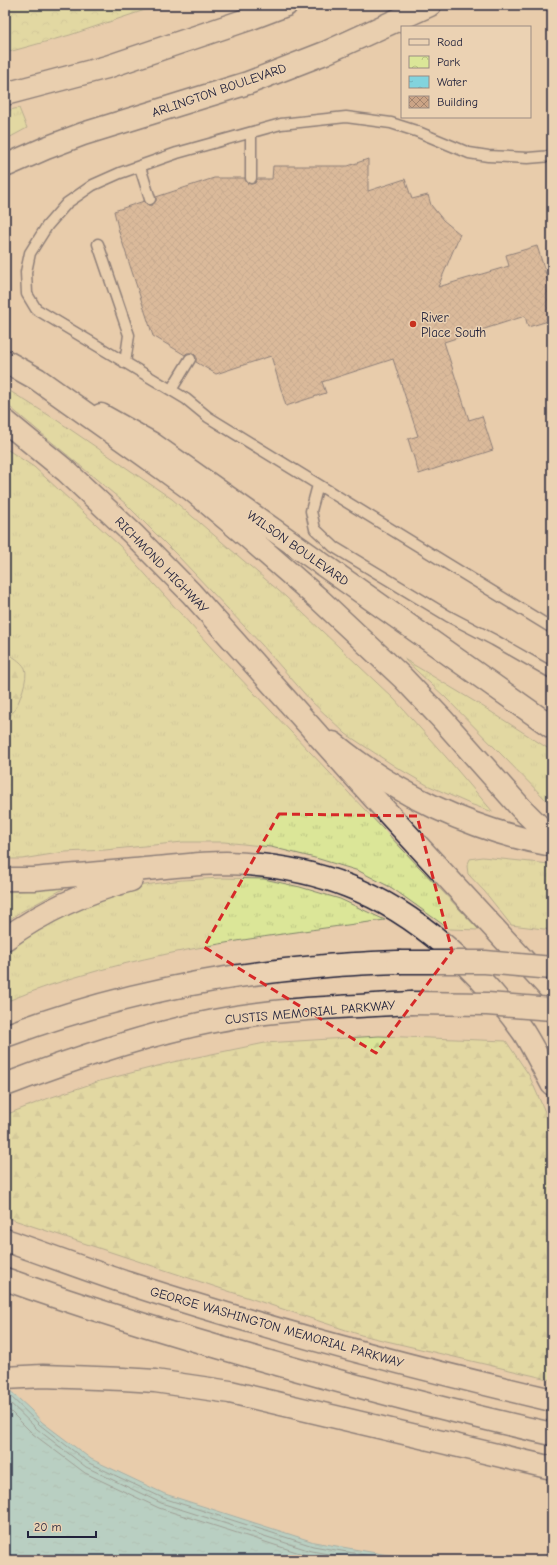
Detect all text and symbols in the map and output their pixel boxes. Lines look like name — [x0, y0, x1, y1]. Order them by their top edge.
legend — [401, 26, 531, 118]
text: Road — [437, 35, 463, 49]
text: Park — [437, 55, 460, 69]
street label: ARLINGTON BOULEVARD — [150, 60, 288, 120]
text: Water — [437, 75, 467, 89]
text: Building — [437, 95, 478, 109]
place label: River Place South — [421, 310, 486, 340]
marker: River Place South — [408, 319, 418, 329]
street label: WILSON BOULEVARD — [244, 507, 352, 589]
street label: RICHMOND HIGHWAY — [112, 514, 212, 616]
street label: CUSTIS MEMORIAL PARKWAY — [224, 997, 396, 1027]
street label: GEORGE WASHINGTON MEMORIAL PARKWAY — [148, 1284, 406, 1371]
scale bar — [28, 1513, 96, 1539]
text: 20 m — [34, 1520, 62, 1534]

